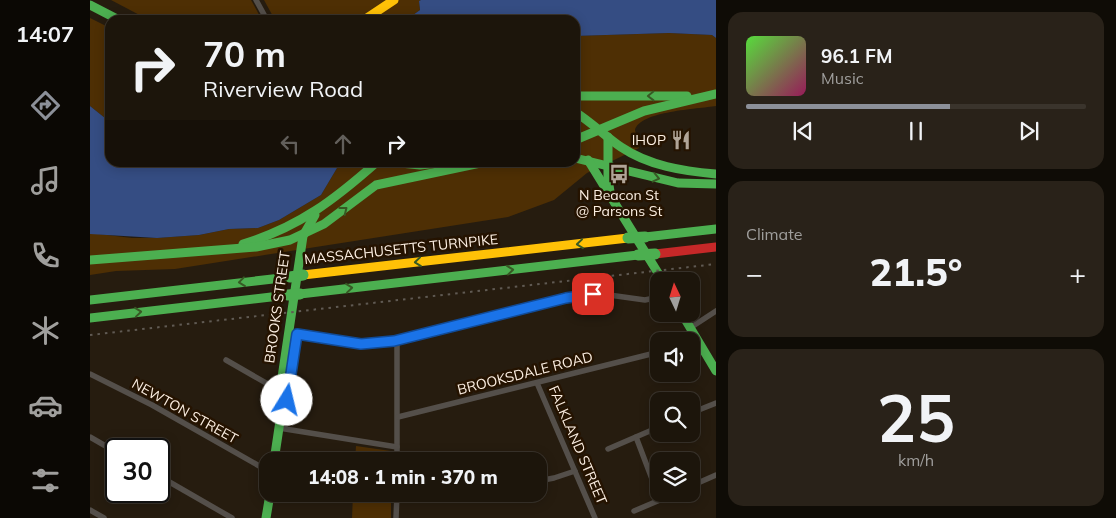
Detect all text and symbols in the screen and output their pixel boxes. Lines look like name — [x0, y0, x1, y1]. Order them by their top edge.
text: 14:07 — [16, 20, 74, 48]
text: 70 m — [203, 32, 286, 76]
icon: right — [120, 35, 185, 100]
text: 96.1 FM — [821, 44, 893, 68]
text: Music — [821, 68, 864, 88]
text: Riverview Road — [203, 75, 363, 103]
icon: directions — [28, 88, 63, 123]
one-way arrow — [646, 91, 654, 101]
icon: previous — [789, 117, 817, 145]
icon: pause — [902, 117, 930, 145]
icon: next — [1015, 117, 1043, 145]
restaurant icon: IHOP — [670, 129, 692, 151]
icon: left — [276, 130, 304, 158]
icon: ahead — [329, 130, 357, 158]
icon: right — [382, 130, 410, 158]
place label: IHOP — [632, 131, 666, 149]
icon: music — [28, 163, 63, 198]
bus stop icon: N Beacon St @ Parsons St — [608, 163, 630, 185]
one-way arrow — [652, 172, 661, 183]
place label: N Beacon St @ Parsons St — [576, 186, 662, 220]
one-way arrow — [338, 207, 347, 215]
text: Climate — [746, 224, 802, 244]
street label: MASSACHUSETTS TURNPIKE — [303, 230, 499, 268]
icon: phone — [28, 238, 63, 273]
one-way arrow — [576, 238, 584, 249]
text: 21.5° — [870, 248, 962, 296]
street label: BROOKS STREET — [260, 249, 294, 364]
one-way arrow — [414, 256, 422, 267]
text: − — [746, 256, 763, 291]
text: + — [1069, 256, 1086, 291]
one-way arrow — [506, 265, 514, 276]
north arrow — [650, 272, 700, 322]
map controls — [650, 272, 700, 502]
pin — [572, 273, 614, 315]
one-way arrow — [238, 276, 246, 287]
icon: arrive — [579, 280, 607, 308]
one-way arrow — [345, 283, 353, 294]
one-way arrow — [135, 307, 143, 318]
icon: climate — [28, 313, 63, 348]
button: sound — [650, 332, 700, 382]
street label: BROOKSDALE ROAD — [455, 347, 595, 399]
position arrow — [260, 373, 312, 425]
street label: NEWTON STREET — [129, 374, 242, 448]
text: 25 — [877, 377, 955, 458]
street label: FALKLAND STREET — [545, 383, 611, 508]
icon: car — [28, 388, 63, 423]
button: search — [650, 392, 700, 442]
speed limit sign: 30 — [105, 438, 170, 503]
text: km/h — [898, 450, 934, 470]
button: layers — [650, 452, 700, 502]
icon: filters — [28, 463, 63, 498]
text: 14:08 · 1 min · 370 m — [308, 465, 498, 489]

